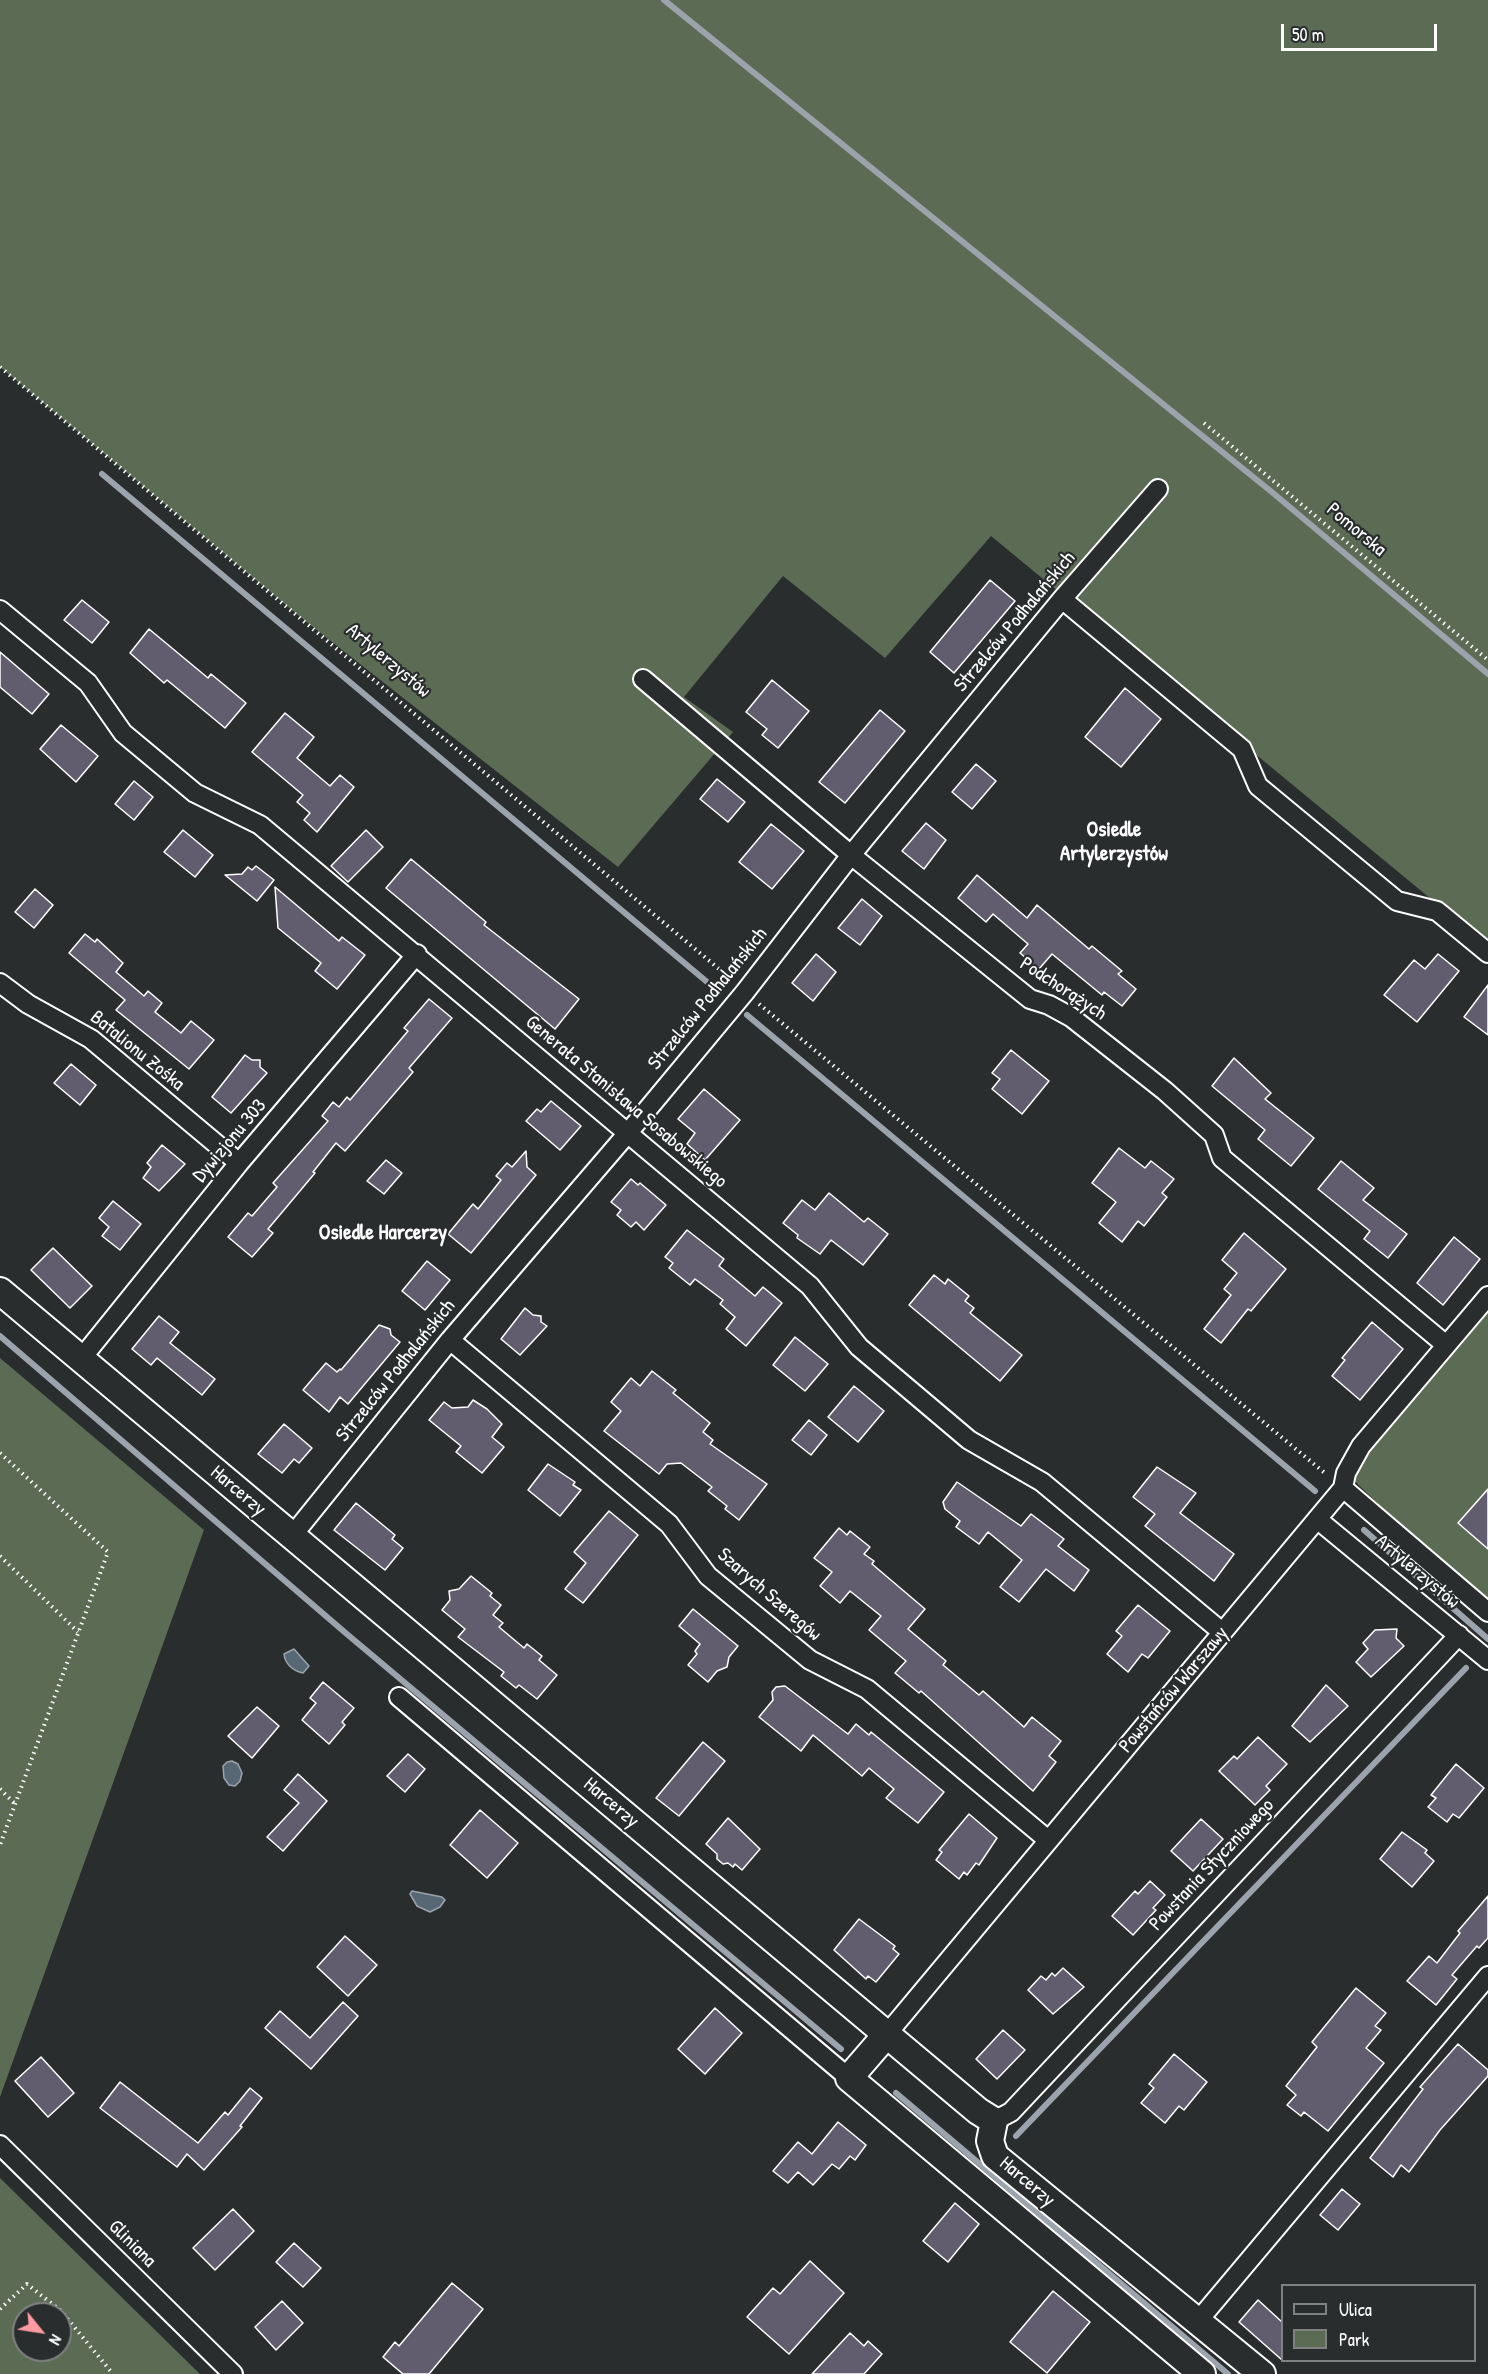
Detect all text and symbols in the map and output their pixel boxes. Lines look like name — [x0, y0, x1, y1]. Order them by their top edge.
scale bar — [1284, 12, 1440, 50]
text: 50 m — [1292, 22, 1324, 47]
street label: Pomorska — [1321, 498, 1391, 562]
street label: Strzelców Podhalańskich — [949, 547, 1081, 697]
street label: Artylerzystów — [341, 619, 435, 703]
district label: Osiedle Artylerzystów — [1060, 817, 1168, 867]
street label: Strzelców Podhalańskich — [643, 923, 773, 1075]
street label: Podchorążych — [1015, 952, 1111, 1026]
street label: Batalionu Zośka — [85, 1006, 189, 1096]
street label: Generała Stanisława Sosabowskiego — [520, 1010, 732, 1194]
street label: Dywizjonu 303 — [188, 1094, 272, 1188]
district label: Osiedle Harcerzy — [319, 1220, 447, 1246]
street label: Strzelców Podhalańskich — [331, 1295, 461, 1447]
street label: Harcerzy — [205, 1461, 271, 1521]
street label: Artylerzystów — [1370, 1530, 1464, 1614]
street label: Szarych Szeregów — [712, 1543, 826, 1647]
street label: Powstańców Warszawy — [1114, 1622, 1234, 1758]
street label: Harcerzy — [578, 1773, 644, 1833]
street label: Powstania Styczniowego — [1145, 1794, 1279, 1936]
street label: Harcerzy — [994, 2152, 1060, 2212]
street label: Gliniana — [103, 2215, 161, 2273]
legend — [1281, 2284, 1476, 2362]
text: Ulica — [1339, 2297, 1372, 2322]
north arrow — [12, 2302, 72, 2362]
text: Park — [1339, 2327, 1369, 2352]
text: N — [44, 2331, 68, 2349]

